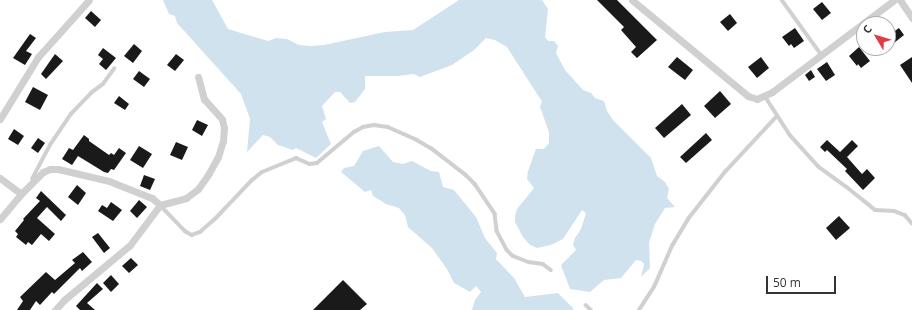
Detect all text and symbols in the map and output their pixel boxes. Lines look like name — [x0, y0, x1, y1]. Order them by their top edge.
north arrow — [856, 16, 896, 56]
text: С — [859, 22, 875, 36]
scale bar — [768, 268, 838, 294]
text: 50 m — [773, 274, 801, 291]

